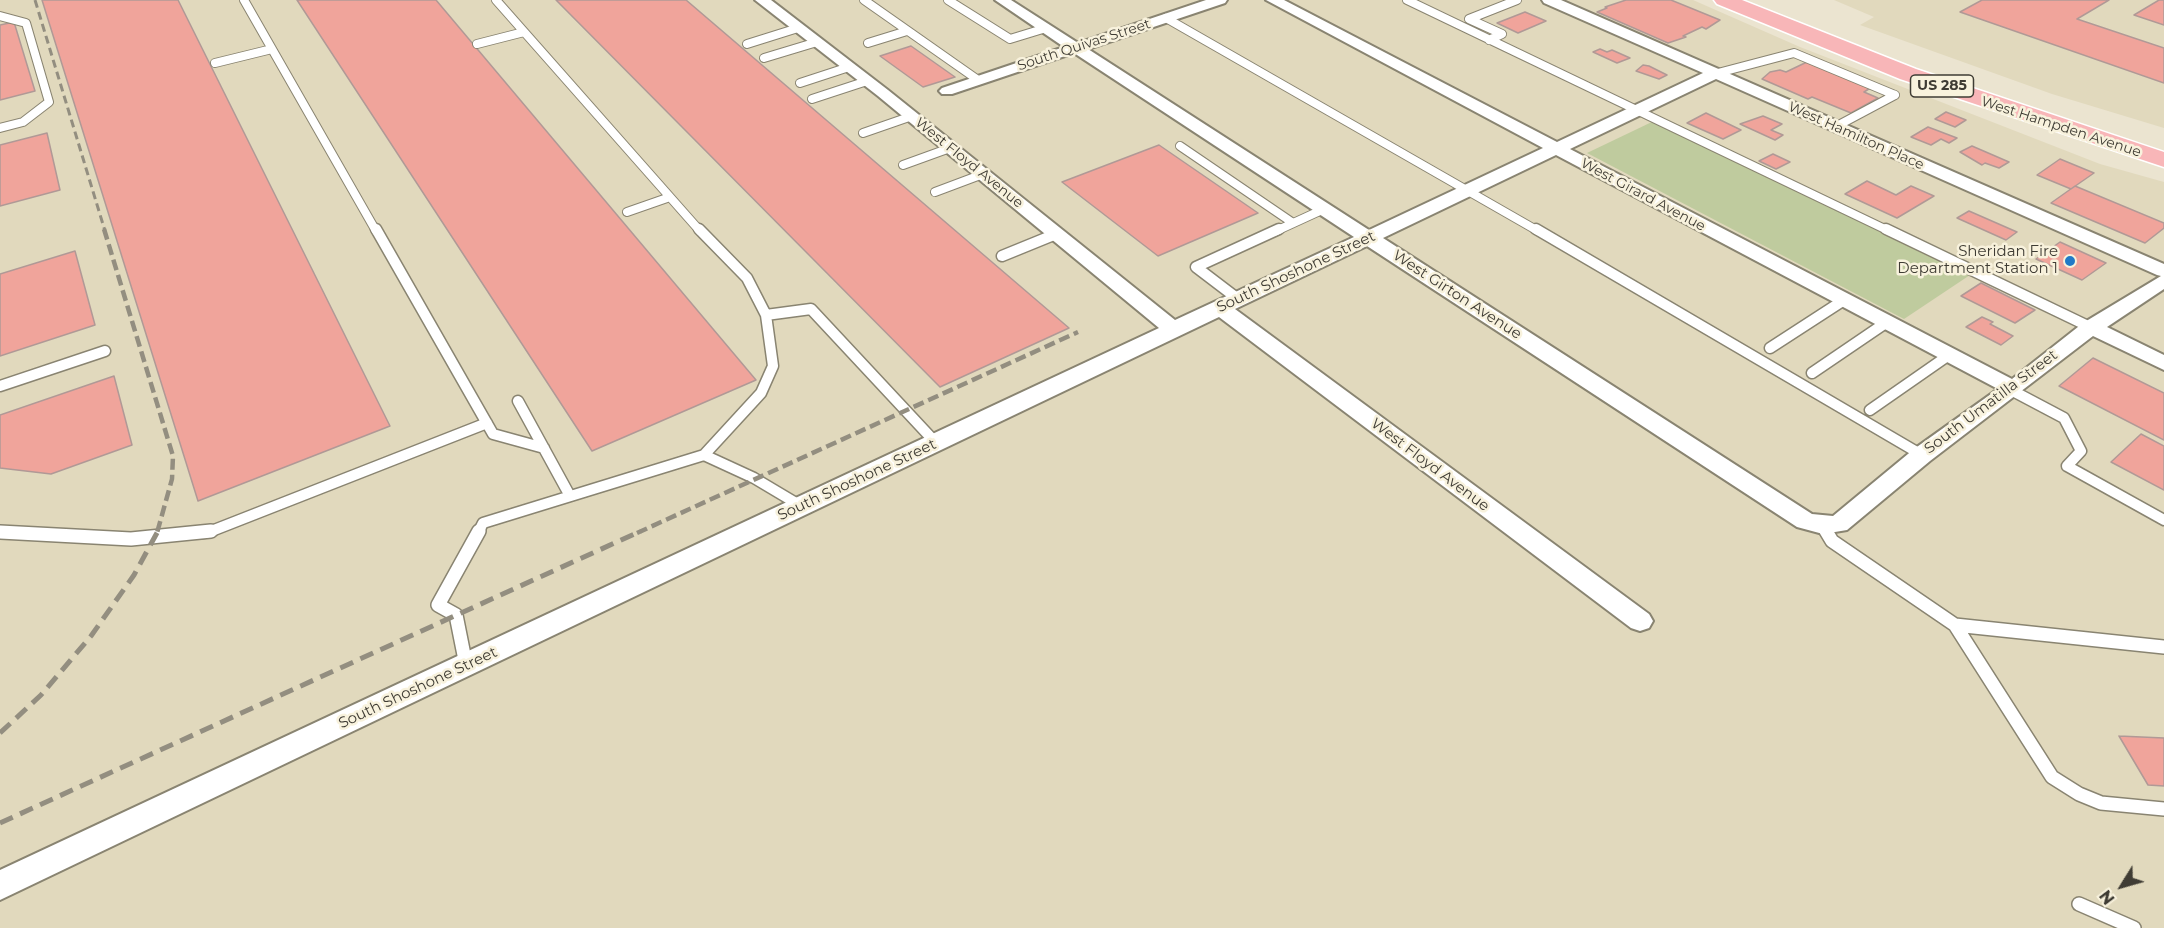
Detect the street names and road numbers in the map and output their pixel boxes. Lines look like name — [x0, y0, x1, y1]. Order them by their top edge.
street label: South Quivas Street — [1015, 16, 1153, 74]
road number: US 285 — [1910, 75, 1974, 97]
street label: West Hampden Avenue — [1979, 93, 2143, 161]
street label: West Hamilton Place — [1785, 98, 1927, 174]
street label: West Floyd Avenue — [912, 114, 1026, 212]
street label: West Girard Avenue — [1578, 155, 1708, 235]
street label: South Shoshone Street — [1214, 227, 1378, 317]
street label: West Girton Avenue — [1389, 247, 1525, 343]
street label: South Umatilla Street — [1921, 346, 2061, 458]
street label: West Floyd Avenue — [1367, 415, 1493, 515]
street label: South Shoshone Street — [775, 435, 939, 525]
street label: South Shoshone Street — [336, 643, 500, 733]

